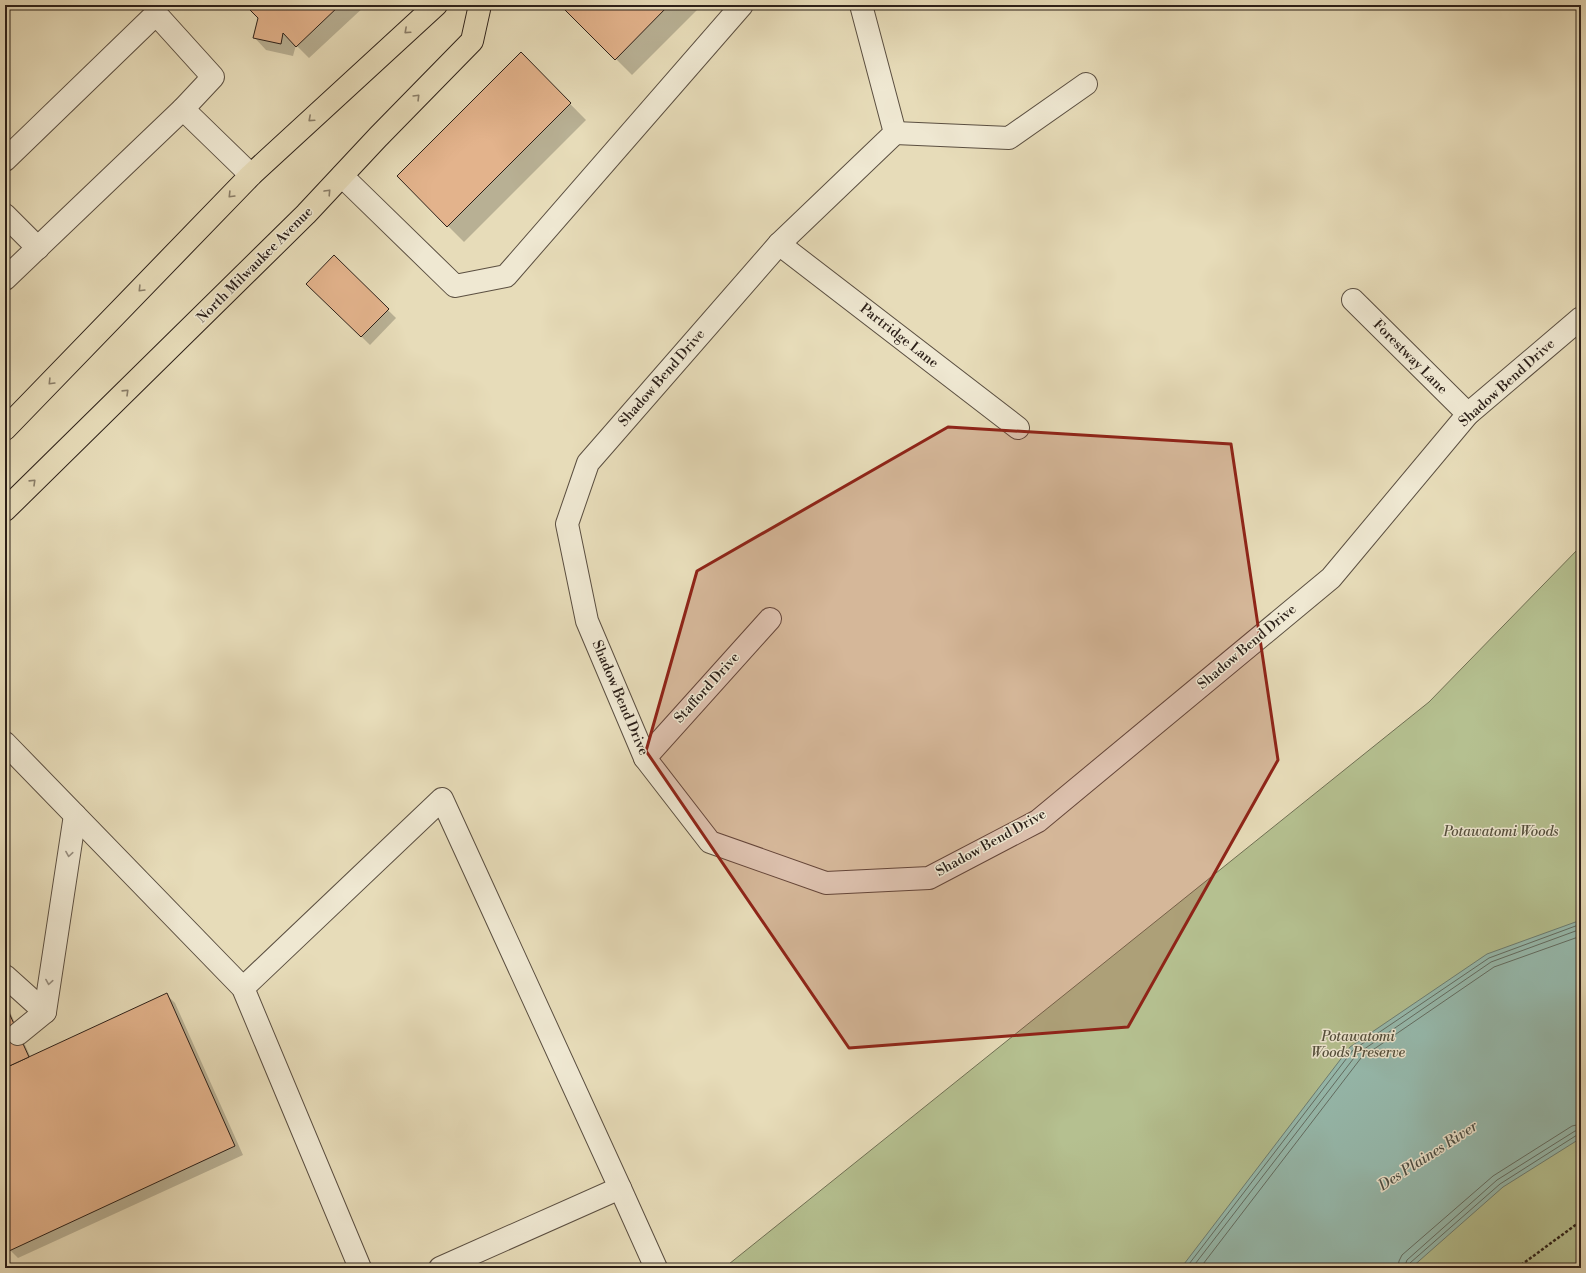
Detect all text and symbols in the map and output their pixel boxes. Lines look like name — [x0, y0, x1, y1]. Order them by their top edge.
one-way arrow — [405, 27, 412, 34]
one-way arrow — [412, 94, 420, 102]
one-way arrow — [309, 114, 316, 121]
one-way arrow — [323, 189, 330, 197]
one-way arrow — [228, 190, 236, 198]
street label: North Milwaukee Avenue — [193, 203, 317, 327]
one-way arrow — [138, 284, 146, 292]
street label: Partridge Lane — [856, 300, 942, 372]
street label: Forestway Lane — [1369, 316, 1451, 398]
street label: Shadow Bend Drive — [615, 326, 709, 430]
street label: Shadow Bend Drive — [1455, 335, 1559, 431]
one-way arrow — [48, 377, 56, 385]
one-way arrow — [121, 389, 129, 397]
one-way arrow — [28, 480, 36, 487]
street label: Shadow Bend Drive — [1194, 600, 1300, 694]
street label: Shadow Bend Drive — [588, 638, 652, 758]
street label: Stafford Drive — [670, 649, 744, 727]
street label: Shadow Bend Drive — [933, 805, 1049, 881]
park label: Potawatomi Woods — [1442, 823, 1559, 841]
one-way arrow — [65, 851, 74, 857]
one-way arrow — [46, 979, 54, 985]
park label: Potawatomi Woods Preserve — [1311, 1028, 1405, 1062]
water label: Des Plaines River — [1374, 1116, 1482, 1196]

